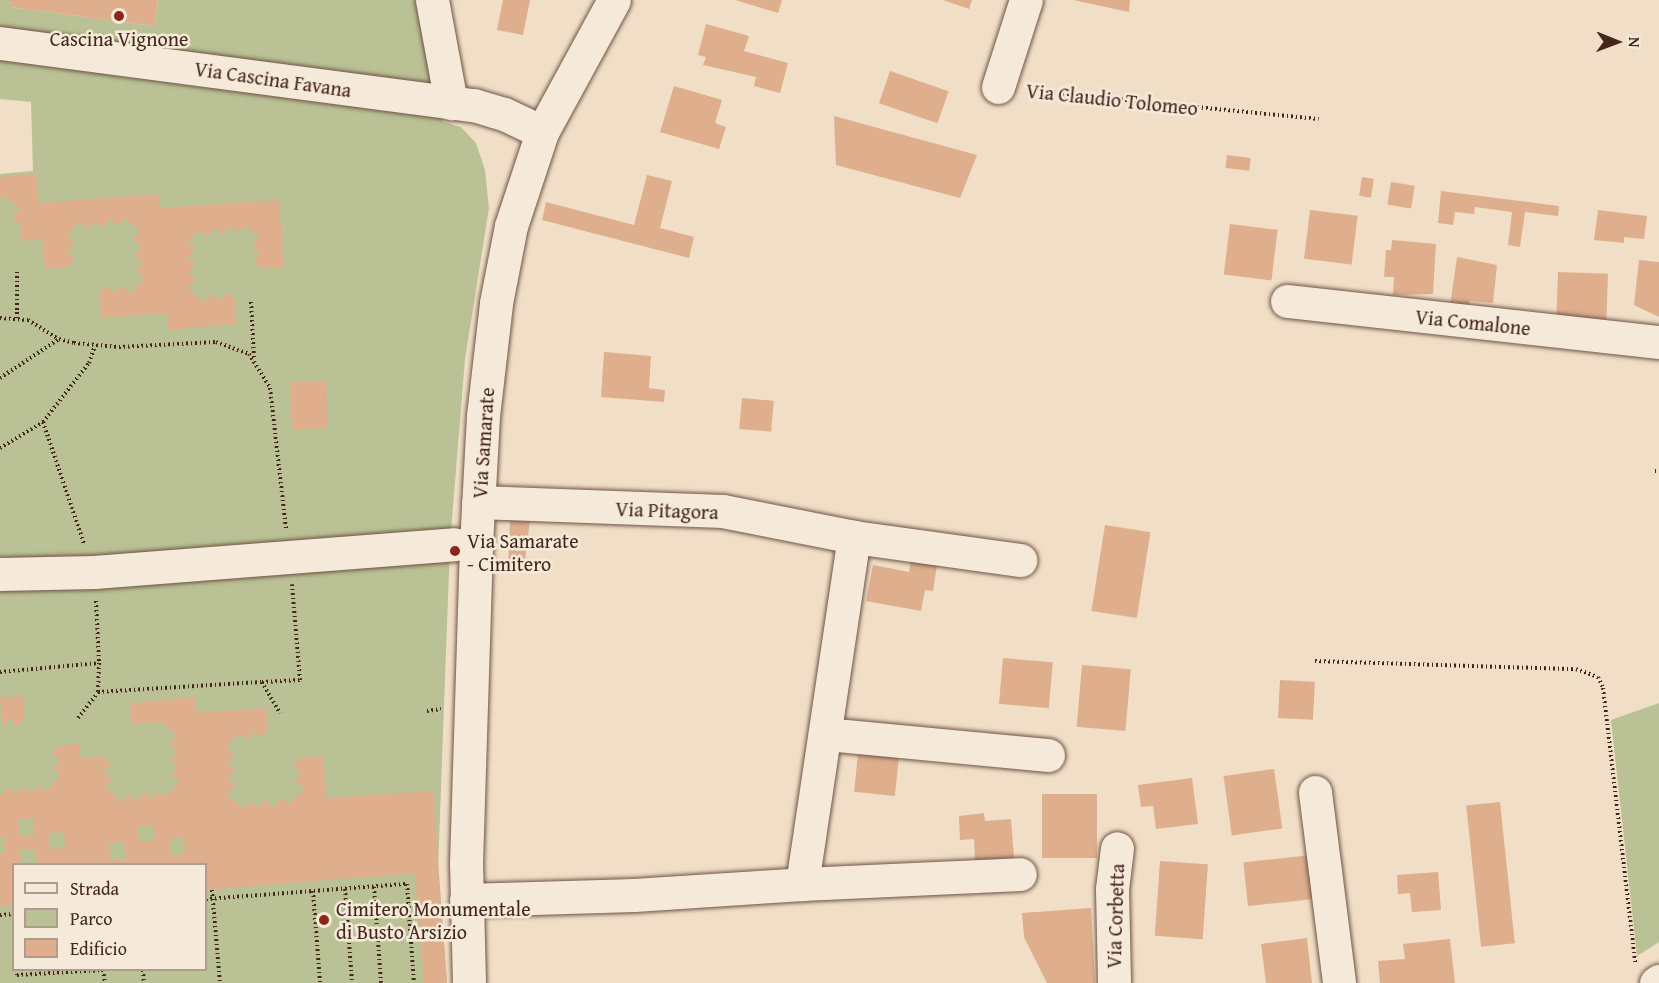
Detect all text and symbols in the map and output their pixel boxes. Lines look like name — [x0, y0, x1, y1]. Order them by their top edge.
marker: Cascina Vignone — [112, 9, 126, 23]
north arrow — [1587, 12, 1647, 72]
place label: Cascina Vignone — [50, 26, 188, 50]
text: N — [1623, 37, 1647, 48]
street label: Via Cascina Favana — [193, 56, 353, 102]
street label: Via Claudio Tolomeo — [1025, 78, 1199, 120]
street label: Via Comalone — [1414, 304, 1532, 340]
street label: Via Samarate — [467, 387, 499, 499]
street label: Via Pitagora — [615, 496, 719, 524]
place label: Via Samarate - Cimitero — [467, 528, 579, 575]
marker: Via Samarate - Cimitero — [448, 544, 462, 558]
legend — [12, 863, 207, 971]
street label: Via Corbetta — [1101, 863, 1129, 969]
text: Strada — [70, 875, 119, 902]
place label: Cimitero Monumentale di Busto Arsizio — [336, 897, 531, 944]
text: Parco — [70, 905, 113, 932]
marker: Cimitero Monumentale di Busto Arsizio — [317, 913, 331, 927]
text: Edificio — [70, 935, 127, 962]

